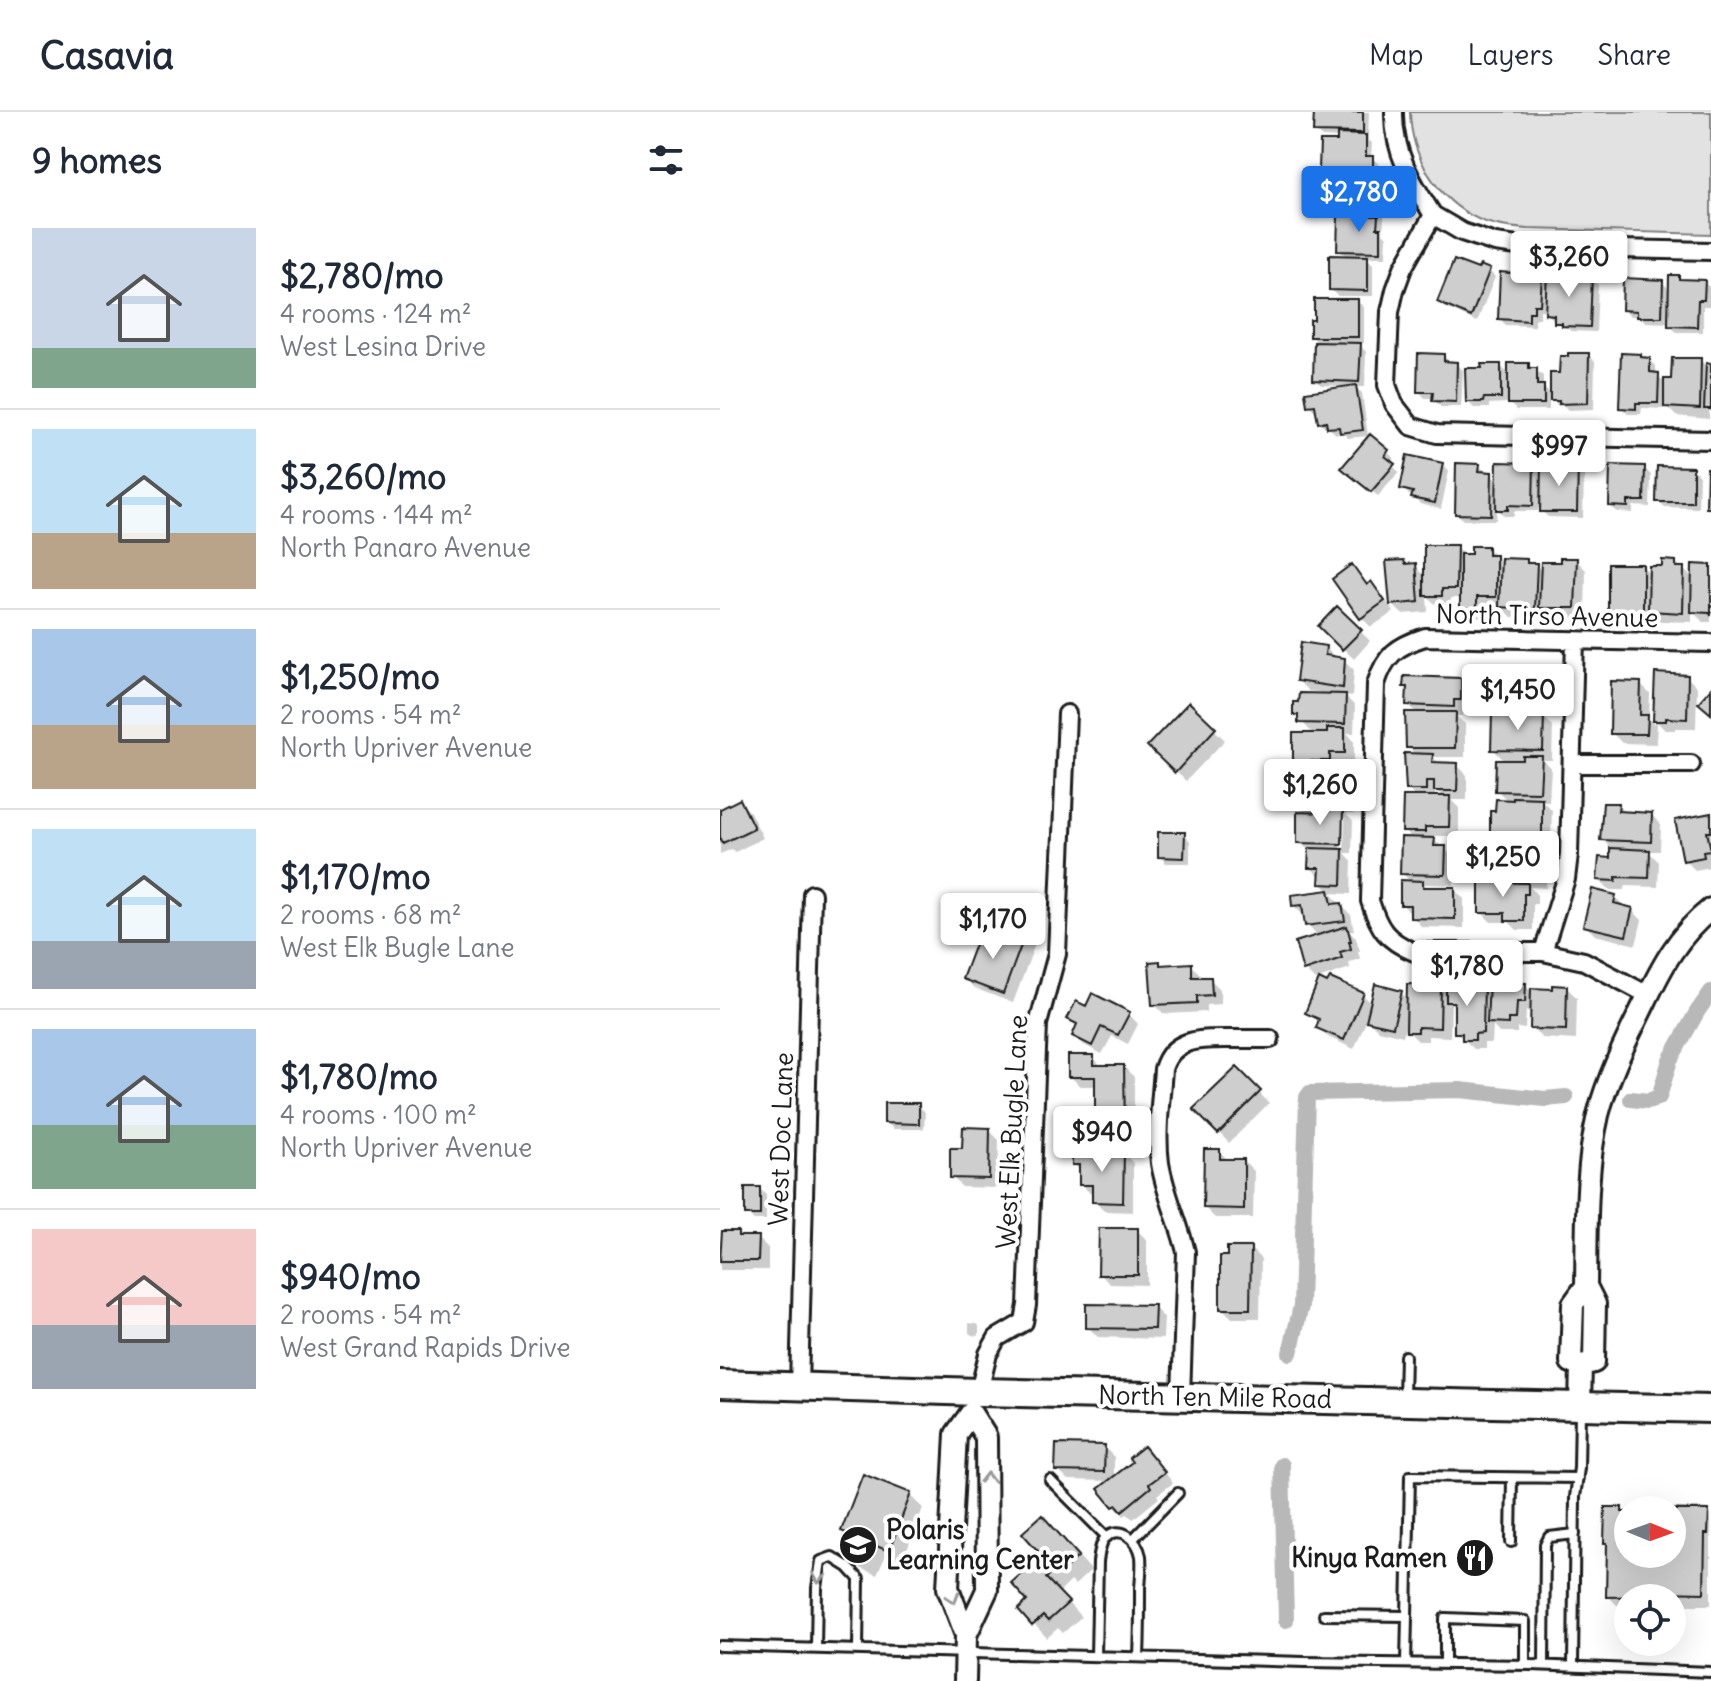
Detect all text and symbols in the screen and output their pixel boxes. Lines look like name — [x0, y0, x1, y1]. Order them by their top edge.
text: Casavia — [40, 32, 174, 79]
text: Map — [1369, 37, 1424, 73]
text: Layers — [1468, 37, 1554, 73]
text: Share — [1598, 37, 1671, 73]
icon: filters — [644, 138, 688, 182]
text: 9 homes — [32, 139, 162, 182]
pin: $2,780 — [1294, 166, 1424, 234]
text: $2,780 — [1320, 175, 1398, 208]
pin: $3,260 — [1504, 231, 1634, 299]
text: $3,260 — [1529, 240, 1610, 273]
text: $2,780/mo — [280, 254, 444, 297]
icon: home — [96, 260, 192, 356]
text: 4 rooms · 124 m² — [280, 297, 472, 330]
text: West Lesina Drive — [280, 330, 486, 363]
pin: $997 — [1512, 420, 1606, 488]
text: $997 — [1530, 429, 1588, 462]
text: $3,260/mo — [280, 455, 446, 498]
icon: home — [96, 461, 192, 557]
text: 4 rooms · 144 m² — [280, 498, 473, 531]
text: North Panaro Avenue — [280, 531, 531, 564]
street label: North Tirso Avenue — [1435, 597, 1659, 634]
text: $1,250/mo — [280, 655, 440, 698]
icon: home — [96, 661, 192, 757]
pin: $1,450 — [1453, 664, 1583, 732]
text: $1,450 — [1480, 673, 1556, 706]
text: 2 rooms · 54 m² — [280, 698, 462, 731]
text: North Upriver Avenue — [280, 731, 532, 764]
pin: $1,260 — [1255, 759, 1385, 827]
text: $1,260 — [1282, 768, 1358, 801]
pin: $1,250 — [1438, 831, 1568, 899]
text: $1,250 — [1465, 840, 1541, 873]
text: $1,170/mo — [280, 855, 431, 898]
icon: home — [96, 861, 192, 957]
pin: $1,170 — [928, 893, 1058, 961]
text: 2 rooms · 68 m² — [280, 898, 462, 931]
text: $1,170 — [959, 902, 1027, 935]
text: West Elk Bugle Lane — [280, 931, 515, 964]
pin: $1,780 — [1402, 940, 1532, 1008]
text: $1,780 — [1430, 949, 1504, 982]
street label: West Elk Bugle Lane — [989, 1014, 1034, 1250]
street label: West Doc Lane — [761, 1052, 800, 1226]
text: $1,780/mo — [280, 1055, 438, 1098]
icon: home — [96, 1061, 192, 1157]
text: 4 rooms · 100 m² — [280, 1098, 477, 1131]
pin: $940 — [1055, 1106, 1149, 1174]
text: $940 — [1071, 1115, 1133, 1148]
text: North Upriver Avenue — [280, 1131, 532, 1164]
text: $940/mo — [280, 1255, 421, 1298]
icon: home — [96, 1261, 192, 1357]
text: 2 rooms · 54 m² — [280, 1298, 462, 1331]
text: West Grand Rapids Drive — [280, 1331, 571, 1364]
street label: North Ten Mile Road — [1098, 1378, 1332, 1415]
one-way arrow — [978, 1471, 995, 1484]
north arrow — [1614, 1496, 1686, 1568]
map controls — [1614, 1496, 1686, 1656]
place label: Polaris Learning Center — [886, 1513, 1074, 1576]
school or university icon: Polaris Learning Center — [837, 1524, 879, 1566]
restaurant icon: Kinya Ramen — [1454, 1537, 1496, 1579]
place label: Kinya Ramen — [1291, 1541, 1447, 1574]
one-way arrow — [810, 1571, 827, 1584]
button: locate — [1614, 1584, 1686, 1656]
one-way arrow — [943, 1591, 959, 1605]

